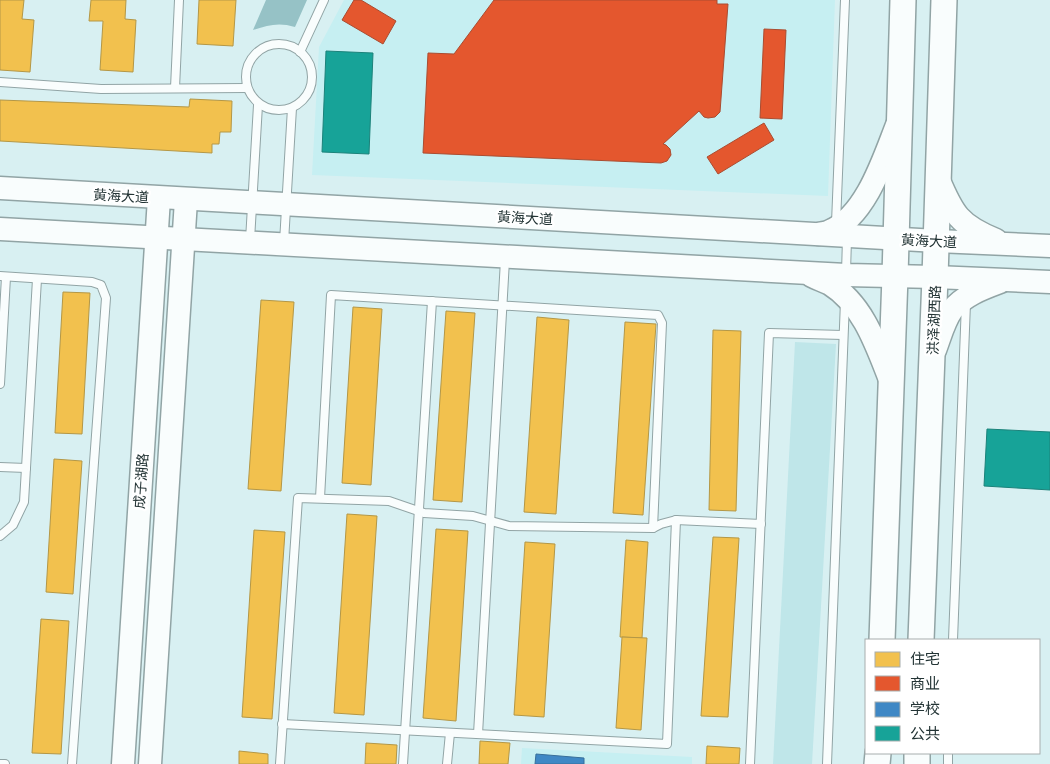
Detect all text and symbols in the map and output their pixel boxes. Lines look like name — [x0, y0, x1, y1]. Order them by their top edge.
street label: 黄海大道 — [93, 186, 149, 206]
street label: 黄海大道 — [497, 208, 553, 228]
street label: 黄海大道 — [901, 231, 957, 251]
street label: 洪泽湖西路 — [924, 285, 944, 355]
street label: 成子湖路 — [130, 452, 152, 510]
legend — [865, 639, 1040, 754]
text: 住宅 — [910, 649, 940, 668]
text: 商业 — [910, 674, 940, 693]
text: 学校 — [910, 699, 940, 718]
text: 公共 — [910, 724, 940, 743]

